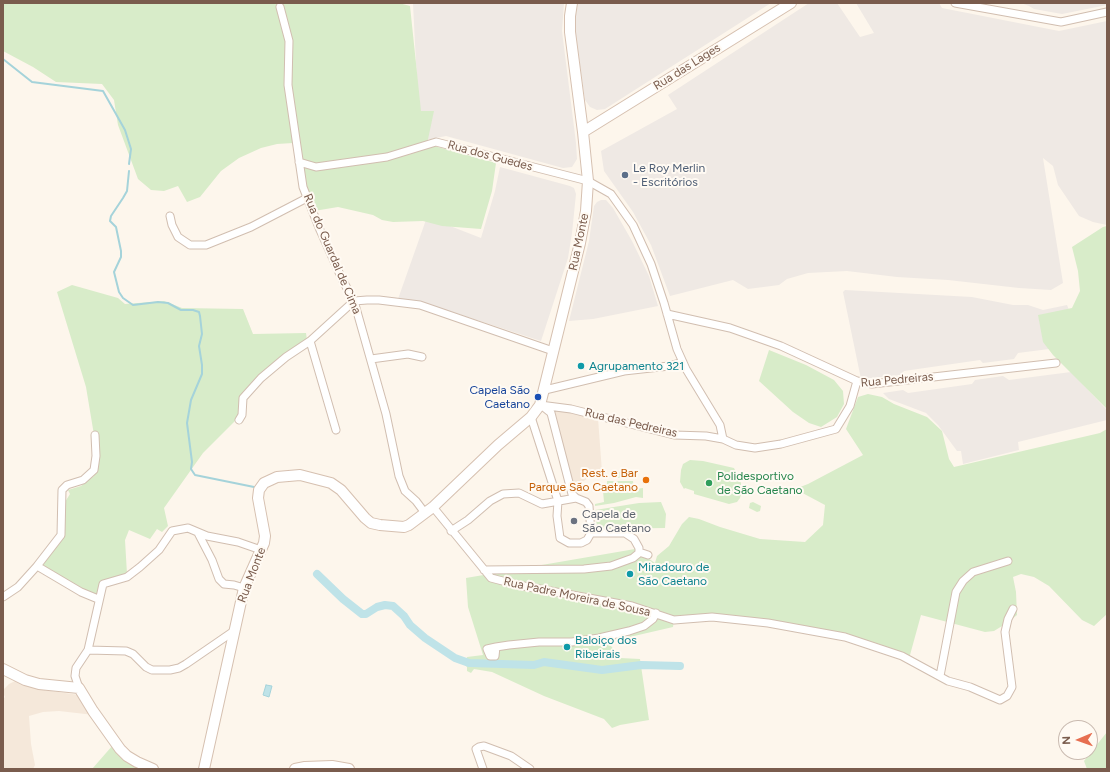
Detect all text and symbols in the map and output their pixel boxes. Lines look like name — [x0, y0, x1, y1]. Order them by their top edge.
street label: Rua das Lages — [651, 41, 723, 93]
street label: Rua dos Guedes — [446, 138, 534, 174]
place label: Le Roy Merlin - Escritórios — [633, 161, 705, 189]
marker: Le Roy Merlin - Escritórios — [620, 170, 630, 180]
street label: Rua do Guardal de Cima — [300, 192, 364, 316]
street label: Rua Monte — [566, 212, 592, 272]
place label: Agrupamento 321 — [589, 359, 684, 373]
marker: Agrupamento 321 — [576, 361, 586, 371]
street label: Rua Pedreiras — [860, 370, 934, 390]
place label: Capela São Caetano — [469, 383, 530, 411]
marker: Capela São Caetano — [533, 392, 543, 402]
street label: Rua das Pedreiras — [583, 405, 679, 441]
place label: Rest. e Bar Parque São Caetano — [529, 466, 638, 494]
place label: Polidesportivo de São Caetano — [717, 469, 803, 497]
marker: Rest. e Bar Parque São Caetano — [641, 475, 651, 485]
marker: Polidesportivo de São Caetano — [704, 478, 714, 488]
place label: Capela de São Caetano — [582, 507, 651, 535]
marker: Capela de São Caetano — [569, 516, 579, 526]
street label: Rua Monte — [235, 545, 269, 605]
place label: Miradouro de São Caetano — [638, 560, 709, 588]
marker: Miradouro de São Caetano — [625, 569, 635, 579]
street label: Rua Padre Moreira de Sousa — [502, 574, 652, 620]
place label: Baloiço dos Ribeirais — [575, 633, 637, 661]
marker: Baloiço dos Ribeirais — [562, 642, 572, 652]
north arrow — [1058, 720, 1098, 760]
text: N — [1060, 736, 1073, 745]

